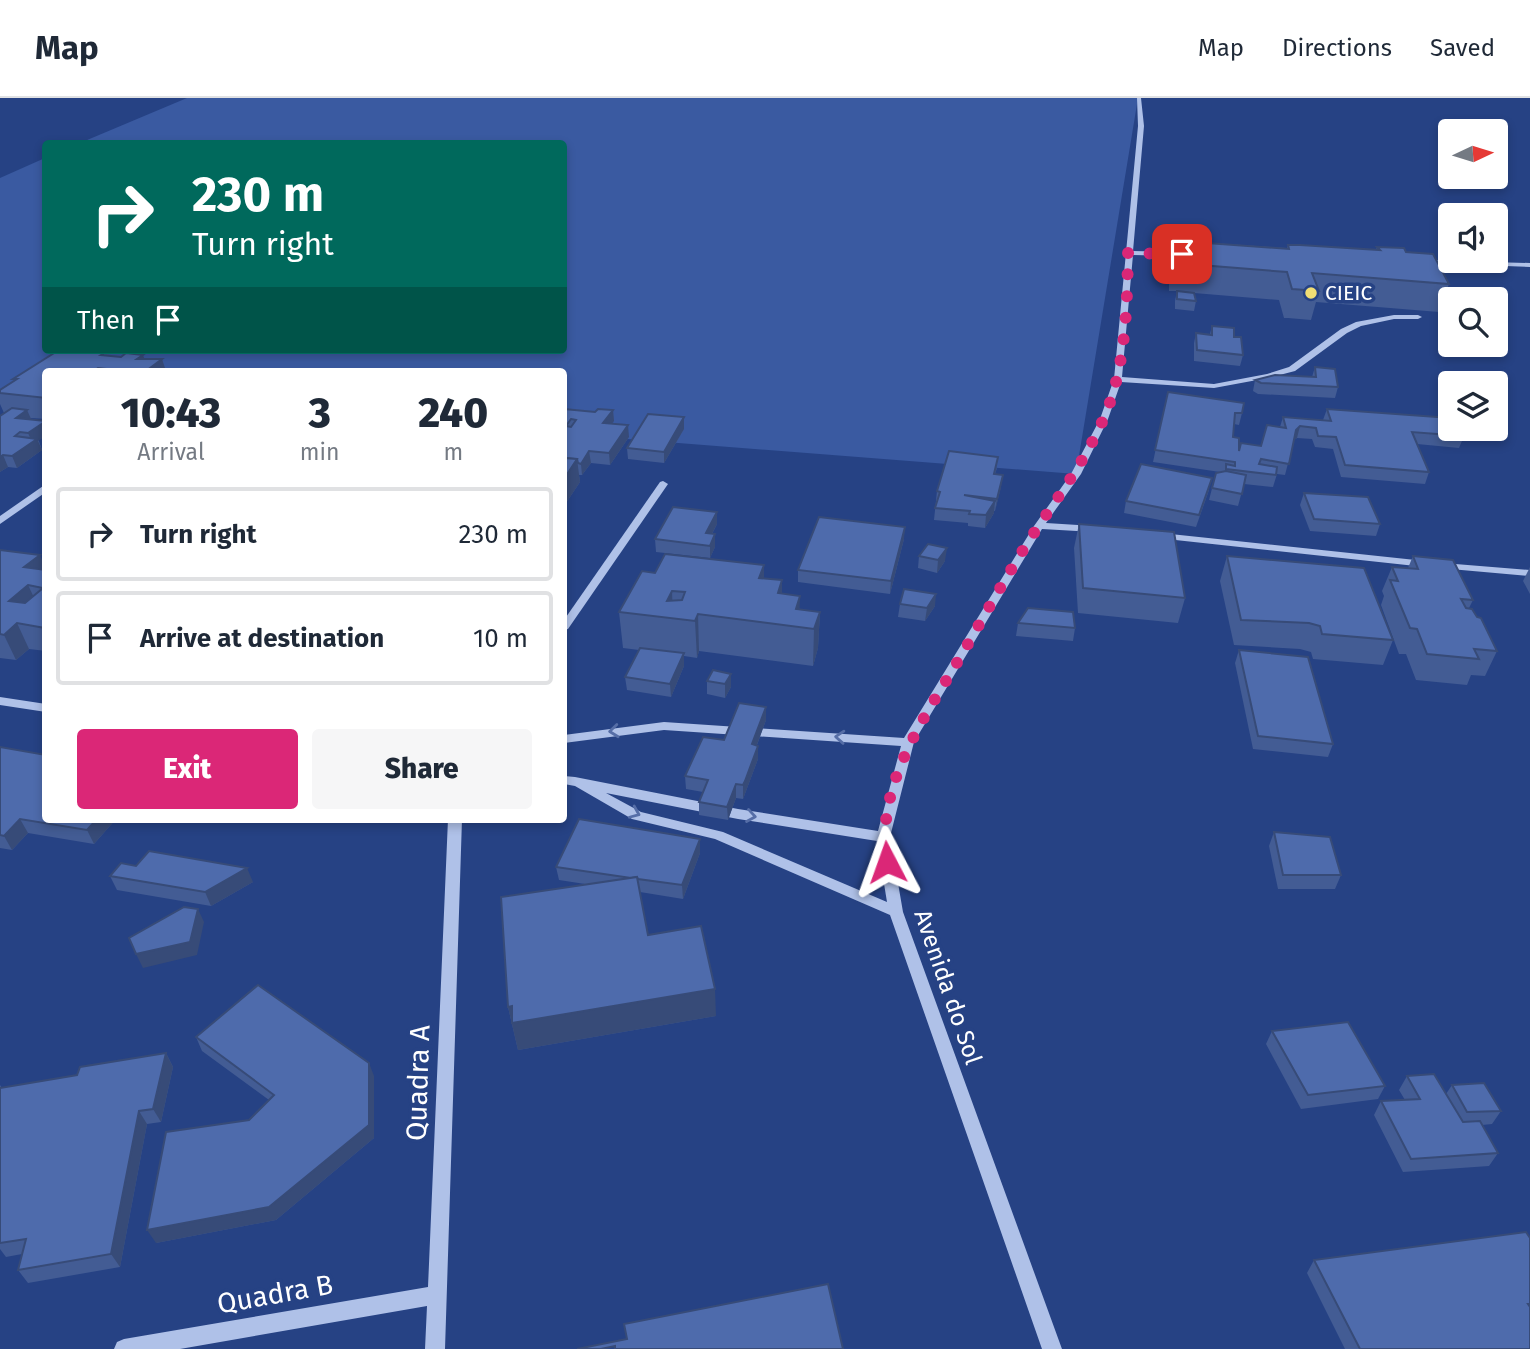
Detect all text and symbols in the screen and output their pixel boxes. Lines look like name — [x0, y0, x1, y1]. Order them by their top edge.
text: Map — [35, 28, 99, 68]
text: Map — [1198, 34, 1244, 62]
text: Directions — [1282, 34, 1392, 62]
text: Saved — [1430, 34, 1495, 62]
north arrow — [1438, 119, 1508, 189]
map controls — [1438, 119, 1508, 441]
text: 230 m — [192, 165, 324, 224]
icon: right — [77, 168, 168, 259]
button: sound — [1438, 203, 1508, 273]
pin — [1152, 224, 1212, 284]
text: Turn right — [192, 225, 334, 263]
icon: arrive — [1163, 235, 1201, 273]
place label: CIEIC — [1325, 280, 1372, 306]
marker: CIEIC — [1303, 285, 1319, 301]
button: search — [1438, 287, 1508, 357]
icon: arrive — [149, 301, 187, 339]
text: Then — [77, 305, 135, 336]
button: layers — [1438, 371, 1508, 441]
text: 10:43 — [121, 388, 221, 438]
text: 3 — [309, 388, 331, 438]
text: 240 — [418, 388, 488, 438]
text: Arrival — [137, 438, 205, 466]
text: min — [300, 438, 340, 466]
text: m — [443, 438, 463, 466]
icon: right — [81, 515, 119, 553]
text: Turn right — [140, 519, 257, 550]
text: 230 m — [459, 519, 528, 550]
icon: arrive — [81, 619, 119, 657]
text: Arrive at destination — [140, 623, 384, 654]
text: 10 m — [473, 623, 528, 654]
one-way arrow — [608, 724, 619, 739]
button: Exit — [77, 729, 298, 809]
button: Share — [312, 729, 532, 809]
one-way arrow — [835, 730, 846, 745]
one-way arrow — [628, 805, 641, 819]
one-way arrow — [745, 808, 757, 823]
position arrow — [850, 825, 924, 899]
street label: Avenida do Sol — [908, 906, 988, 1068]
street label: Quadra A — [399, 1024, 437, 1142]
street label: Quadra B — [214, 1268, 336, 1320]

